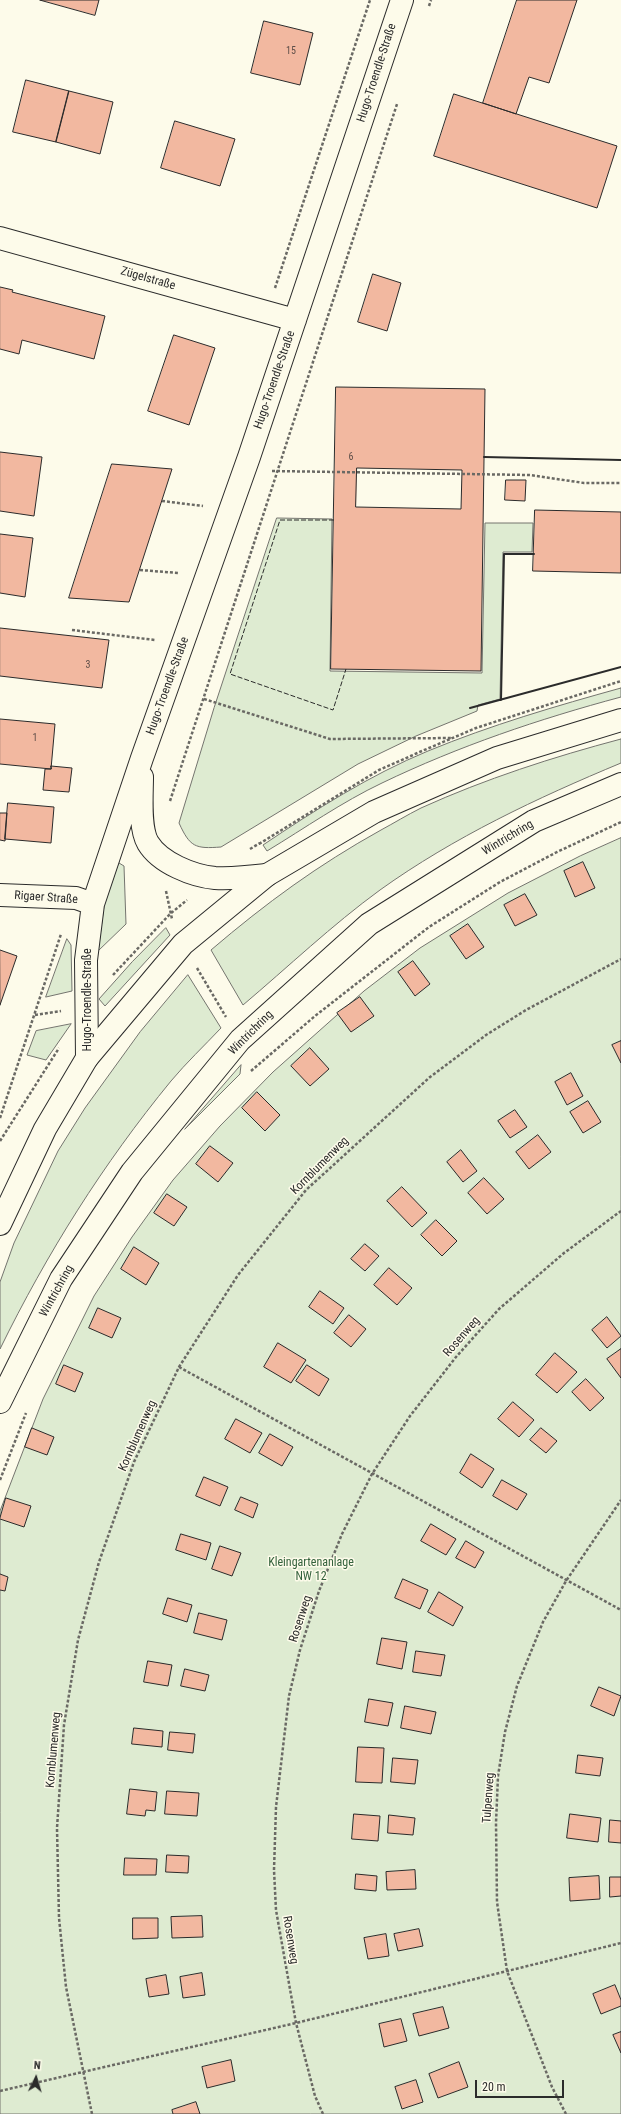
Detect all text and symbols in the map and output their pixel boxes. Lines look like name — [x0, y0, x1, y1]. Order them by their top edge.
street label: Hugo-Troendle-Straße — [354, 22, 400, 124]
house number: 15 — [286, 45, 296, 57]
street label: Zügelstraße — [119, 264, 177, 294]
street label: Hugo-Troendle-Straße — [251, 329, 299, 431]
house number: 6 — [349, 451, 353, 463]
street label: Hugo-Troendle-Straße — [144, 635, 192, 737]
house number: 3 — [86, 659, 90, 671]
house number: 1 — [33, 732, 37, 744]
street label: Wintrichring — [480, 817, 536, 859]
street label: Rigaer Straße — [14, 889, 78, 907]
street label: Hugo-Troendle-Straße — [81, 948, 95, 1052]
street label: Wintrichring — [226, 1008, 276, 1058]
street label: Kornblumenweg — [288, 1134, 352, 1198]
street label: Wintrichring — [37, 1263, 77, 1319]
street label: Rosenweg — [441, 1314, 483, 1360]
street label: Kornblumenweg — [116, 1398, 160, 1474]
park label: Kleingartenanlage NW 12 — [268, 1556, 354, 1584]
street label: Rosenweg — [287, 1594, 315, 1644]
street label: Kornblumenweg — [44, 1711, 64, 1789]
street label: Tulpenweg — [480, 1772, 498, 1824]
street label: Rosenweg — [279, 1915, 301, 1965]
north arrow — [16, 2058, 56, 2098]
text: N — [33, 2059, 41, 2072]
scale bar — [477, 2072, 566, 2098]
text: 20 m — [482, 2080, 506, 2094]

